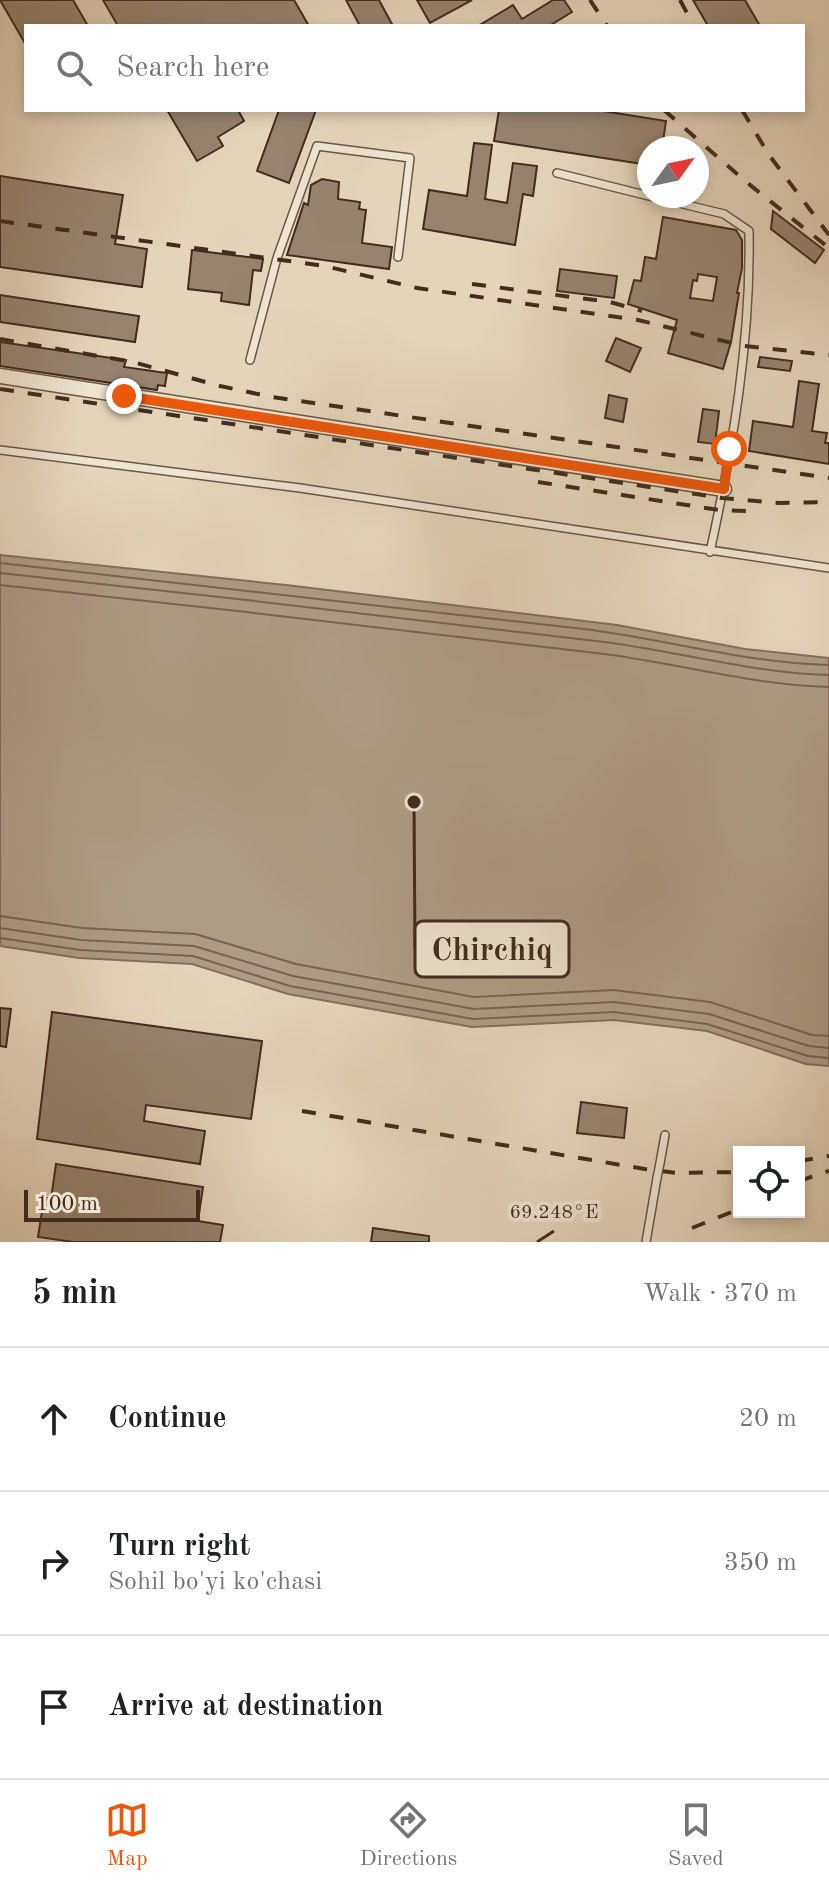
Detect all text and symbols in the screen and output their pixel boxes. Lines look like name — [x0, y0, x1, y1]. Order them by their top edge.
search box — [24, 24, 805, 112]
icon: search — [52, 46, 96, 90]
text: Search here — [116, 53, 270, 83]
north arrow — [637, 136, 709, 208]
route end — [106, 378, 142, 414]
route start — [711, 431, 747, 467]
callout: Chirchiq — [415, 921, 569, 977]
text: Chirchiq — [431, 936, 553, 968]
map controls — [733, 1146, 805, 1218]
button: locate — [733, 1146, 805, 1218]
scale bar — [24, 1186, 200, 1222]
text: 100 m — [36, 1193, 98, 1215]
text: 69.248°E — [510, 1203, 599, 1223]
text: 5 min — [32, 1277, 117, 1311]
text: Walk · 370 m — [643, 1281, 797, 1307]
icon: ahead — [32, 1397, 76, 1441]
text: Continue — [108, 1404, 227, 1434]
text: 20 m — [739, 1406, 797, 1432]
text: Turn right — [108, 1532, 250, 1562]
icon: right — [32, 1541, 76, 1585]
text: 350 m — [724, 1550, 797, 1576]
text: Sohil bo'yi ko'chasi — [108, 1569, 322, 1595]
icon: arrive — [32, 1685, 76, 1729]
text: Arrive at destination — [108, 1692, 383, 1722]
tab: Map — [105, 1798, 149, 1873]
tab: Directions — [360, 1798, 457, 1873]
tab: Saved — [668, 1798, 724, 1873]

